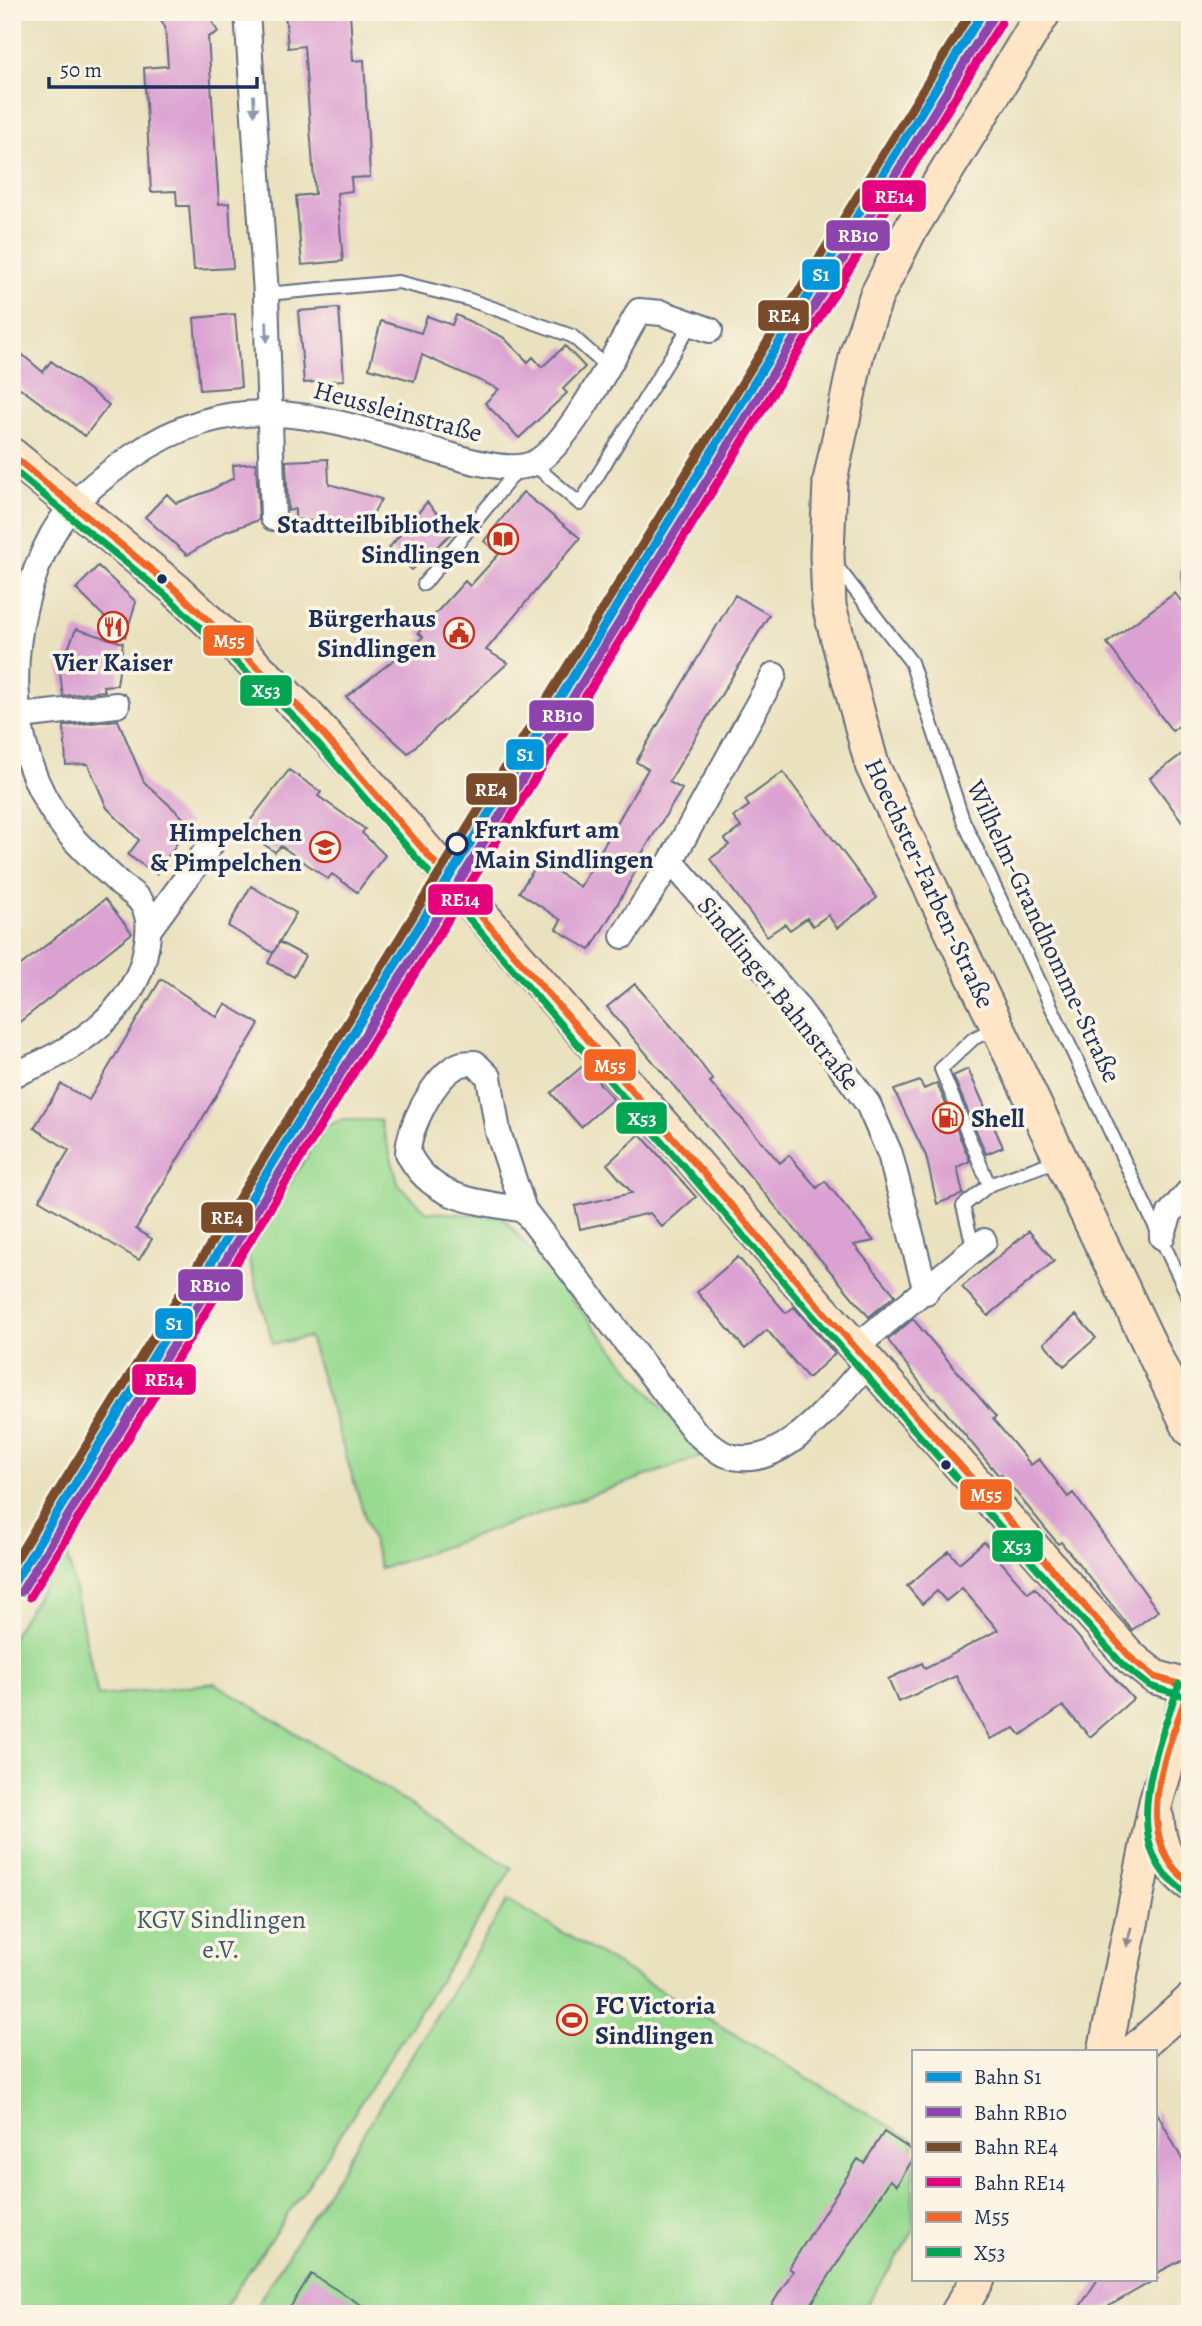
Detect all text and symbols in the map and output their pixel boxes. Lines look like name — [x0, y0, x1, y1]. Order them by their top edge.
scale bar — [49, 46, 257, 90]
text: 50 m — [60, 56, 102, 84]
one-way arrow — [249, 94, 260, 116]
line badge: RE14 — [861, 179, 927, 213]
text: RE14 — [874, 184, 914, 210]
line badge: RB10 — [825, 219, 891, 252]
text: RB10 — [838, 223, 879, 249]
line badge: S1 — [801, 258, 841, 291]
text: S1 — [812, 262, 830, 288]
line badge: RE4 — [757, 299, 810, 332]
text: RE4 — [768, 303, 800, 329]
one-way arrow — [262, 321, 273, 343]
street label: Heussleinstraße — [310, 372, 486, 451]
place label: Stadtteilbibliothek Sindlingen — [277, 507, 481, 572]
library icon: Stadtteilbibliothek Sindlingen — [486, 522, 520, 556]
unlabelled marker — [155, 572, 169, 586]
place label: Bürgerhaus Sindlingen — [308, 601, 436, 666]
restaurant icon: Vier Kaiser — [96, 610, 130, 644]
public building icon: Bürgerhaus Sindlingen — [442, 616, 476, 650]
line badge: M55 — [202, 624, 255, 657]
text: M55 — [213, 628, 245, 654]
place label: Vier Kaiser — [52, 645, 173, 680]
line badge: X53 — [239, 674, 293, 707]
text: X53 — [251, 678, 281, 704]
line badge: RB10 — [528, 699, 595, 732]
text: RB10 — [542, 703, 583, 729]
line badge: S1 — [505, 738, 545, 771]
text: S1 — [516, 742, 534, 768]
street label: Hoechster-Farben-Straße — [856, 752, 1003, 1014]
line badge: RE4 — [465, 772, 518, 806]
street label: Wilhelm-Grandhomme-Straße — [958, 773, 1129, 1088]
text: RE4 — [475, 777, 507, 803]
place label: Frankfurt am Main Sindlingen — [474, 812, 654, 877]
place label: Himpelchen & Pimpelchen — [150, 815, 302, 880]
school or university icon: Himpelchen & Pimpelchen — [308, 830, 342, 864]
marker: Frankfurt am Main Sindlingen — [446, 833, 468, 855]
line badge: RE14 — [427, 883, 494, 916]
text: RE14 — [440, 887, 480, 913]
street label: Sindlinger Bahnstraße — [689, 889, 868, 1098]
line badge: M55 — [583, 1048, 637, 1082]
text: M55 — [594, 1053, 626, 1079]
line badge: X53 — [615, 1101, 668, 1135]
fuel station icon: Shell — [931, 1101, 965, 1135]
place label: Shell — [971, 1101, 1025, 1136]
text: X53 — [627, 1106, 657, 1132]
line badge: RE4 — [200, 1201, 254, 1234]
text: RE4 — [211, 1205, 243, 1231]
line badge: RB10 — [177, 1268, 244, 1302]
text: RB10 — [190, 1273, 231, 1299]
line badge: S1 — [154, 1307, 194, 1340]
text: S1 — [165, 1311, 183, 1337]
line badge: RE14 — [131, 1363, 197, 1396]
text: RE14 — [144, 1367, 184, 1393]
unlabelled marker — [939, 1458, 953, 1472]
line badge: M55 — [959, 1478, 1013, 1511]
text: M55 — [970, 1482, 1002, 1508]
line badge: X53 — [991, 1529, 1044, 1563]
text: X53 — [1002, 1534, 1032, 1560]
park label: KGV Sindlingen e.V. — [136, 1902, 306, 1967]
one-way arrow — [1124, 1926, 1135, 1948]
place label: FC Victoria Sindlingen — [595, 1988, 716, 2053]
sports icon: FC Victoria Sindlingen — [555, 2003, 589, 2037]
legend — [912, 2050, 1156, 2280]
text: Bahn S1 — [974, 2063, 1042, 2091]
text: Bahn RB10 — [974, 2099, 1067, 2127]
text: Bahn RE4 — [974, 2133, 1058, 2161]
text: Bahn RE14 — [974, 2169, 1065, 2197]
text: M55 — [974, 2203, 1010, 2231]
text: X53 — [974, 2239, 1006, 2267]

